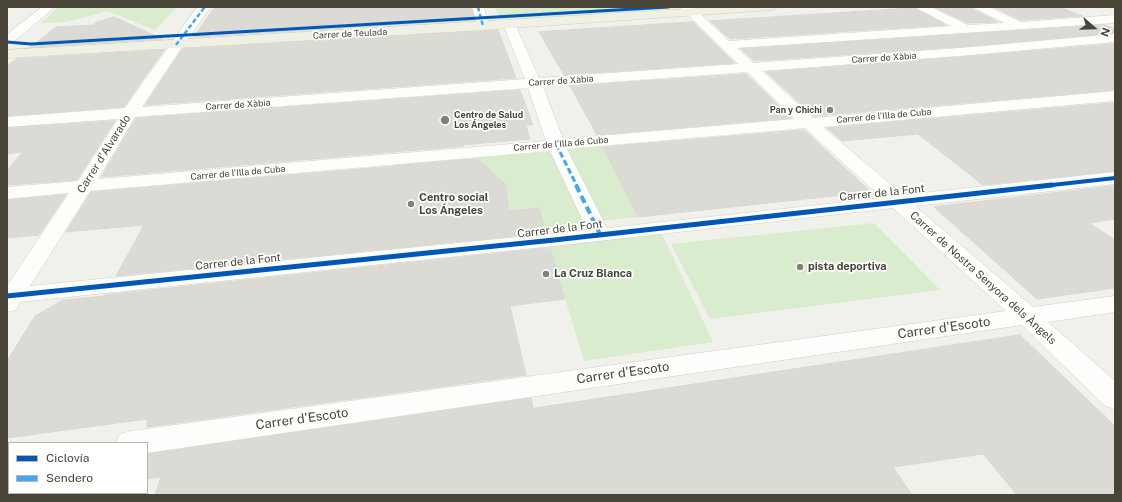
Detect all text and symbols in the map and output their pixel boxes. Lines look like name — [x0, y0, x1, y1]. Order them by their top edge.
north arrow — [1074, 8, 1114, 48]
text: N — [1098, 26, 1112, 38]
street label: Carrer de Teulada — [312, 27, 388, 41]
street label: Carrer de Xàbia — [851, 50, 917, 66]
street label: Carrer de Xàbia — [528, 73, 594, 89]
street label: Carrer de Xàbia — [205, 97, 271, 113]
place label: Pan y Chichi — [770, 105, 822, 115]
marker: Pan y Chichi — [825, 105, 835, 115]
street label: Carrer de l'Illa de Cuba — [836, 106, 932, 126]
place label: Centro de Salud Los Ángeles — [454, 110, 523, 131]
street label: Carrer d'Alvarado — [75, 112, 133, 196]
marker: Centro de Salud Los Ángeles — [439, 114, 451, 126]
street label: Carrer de l'Illa de Cuba — [513, 134, 609, 154]
street label: Carrer de l'Illa de Cuba — [190, 163, 286, 183]
street label: Carrer de la Font — [839, 182, 925, 204]
place label: Centro social Los Ángeles — [419, 191, 488, 217]
marker: Centro social Los Ángeles — [406, 199, 416, 209]
street label: Carrer de Nostra Senyora dels Àngels — [907, 209, 1059, 347]
street label: Carrer de la Font — [517, 217, 603, 241]
street label: Carrer de la Font — [195, 251, 281, 273]
place label: pista deportiva — [808, 260, 886, 274]
marker: pista deportiva — [795, 262, 805, 272]
place label: La Cruz Blanca — [554, 267, 632, 281]
marker: La Cruz Blanca — [541, 269, 551, 279]
street label: Carrer d'Escoto — [897, 314, 991, 342]
street label: Carrer d'Escoto — [576, 359, 670, 387]
street label: Carrer d'Escoto — [255, 405, 349, 433]
legend — [8, 442, 148, 494]
text: Ciclovía — [46, 451, 89, 465]
text: Sendero — [46, 471, 93, 485]

